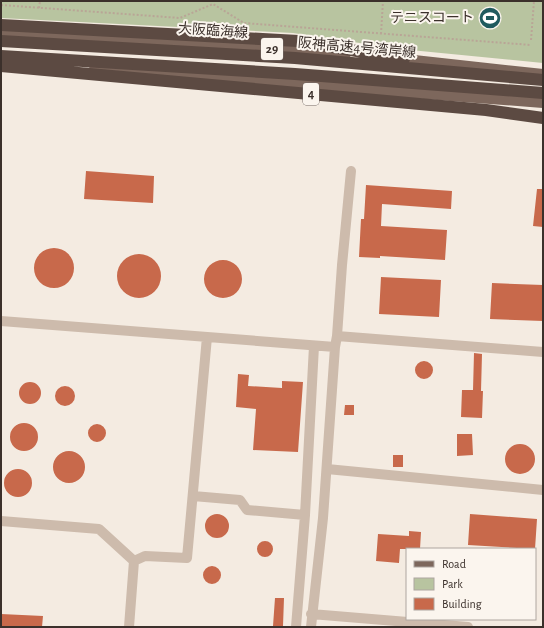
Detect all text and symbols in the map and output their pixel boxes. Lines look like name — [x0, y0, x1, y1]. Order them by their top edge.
sports icon: テニスコート — [477, 5, 503, 31]
place label: テニスコート — [390, 11, 474, 25]
street label: 大阪臨海線 — [178, 21, 248, 40]
street label: 阪神高速4号湾岸線 — [297, 35, 417, 60]
road number: 29 — [261, 38, 283, 60]
road number: 4 — [303, 83, 319, 105]
legend — [406, 548, 536, 620]
text: Road — [442, 558, 466, 570]
text: Park — [442, 578, 463, 590]
text: Building — [442, 598, 482, 610]

